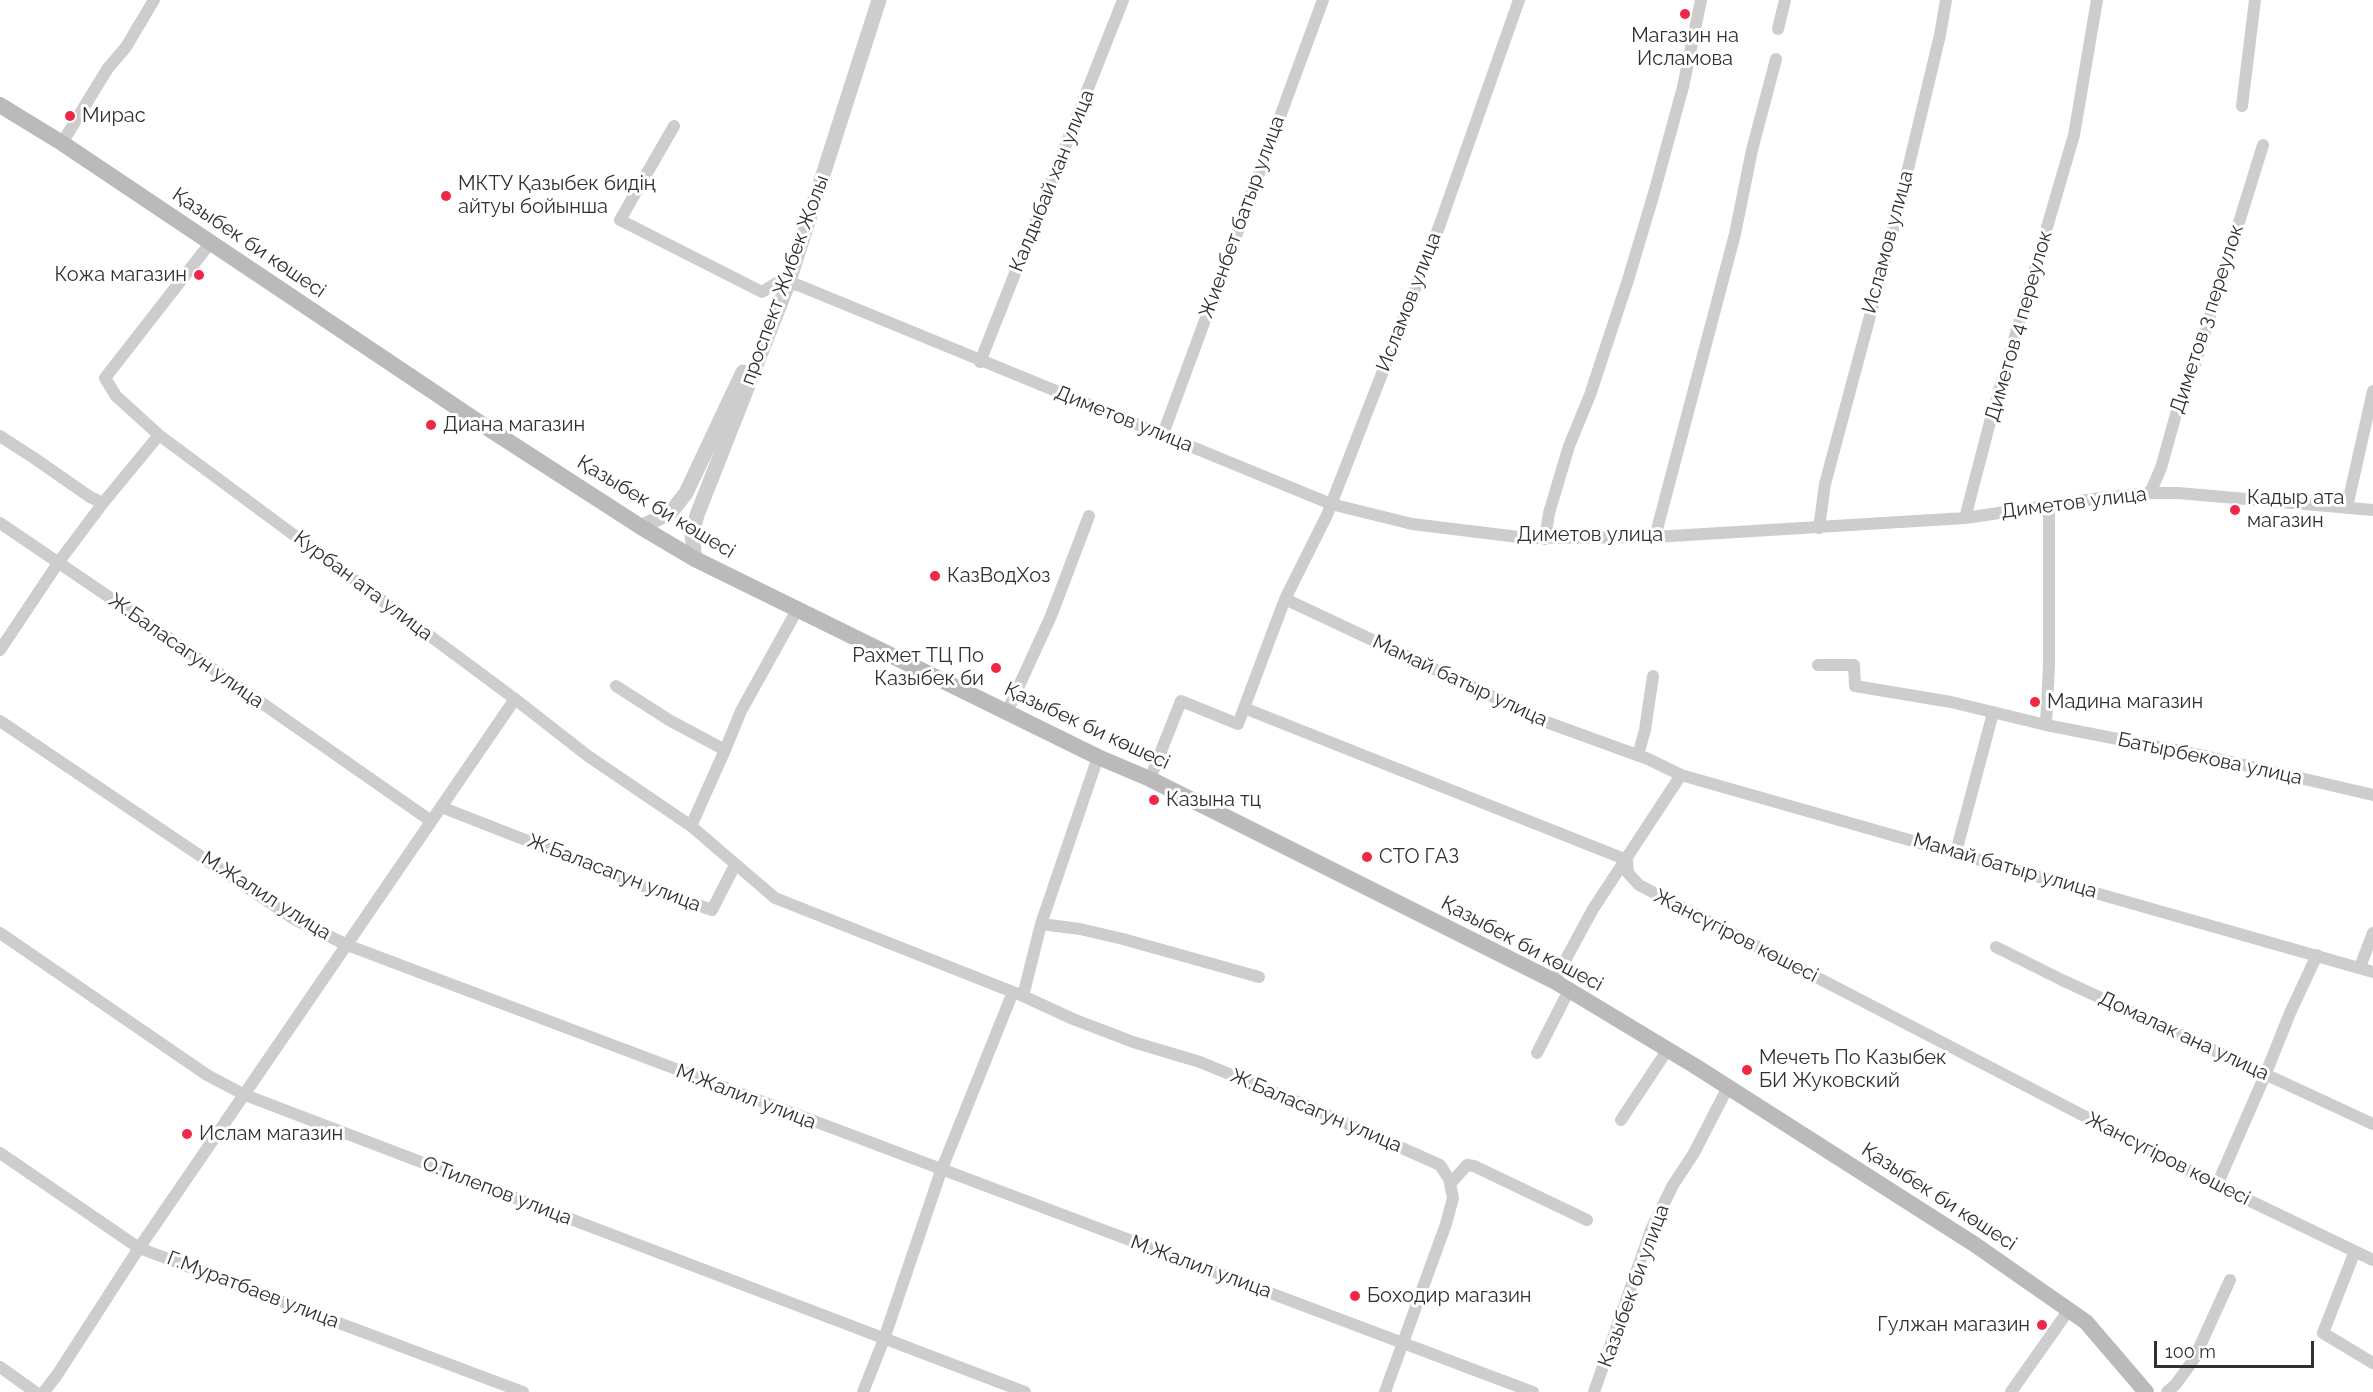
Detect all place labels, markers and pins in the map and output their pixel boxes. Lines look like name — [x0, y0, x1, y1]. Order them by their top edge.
marker: Магазин на Исламова — [1678, 7, 1692, 21]
place label: Магазин на Исламова — [1631, 24, 1739, 71]
place label: Мирас — [82, 104, 146, 128]
marker: Мирас — [63, 109, 77, 123]
place label: МКТУ Қазыбек бидің айтуы бойынша — [458, 172, 656, 219]
marker: МКТУ Қазыбек бидің айтуы бойынша — [439, 189, 453, 203]
place label: Кожа магазин — [55, 263, 187, 287]
marker: Кожа магазин — [192, 268, 206, 282]
place label: Диана магазин — [443, 413, 585, 437]
marker: Диана магазин — [424, 418, 438, 432]
place label: Кадыр ата магазин — [2247, 486, 2344, 533]
marker: Кадыр ата магазин — [2228, 503, 2242, 517]
place label: КазВодХоз — [947, 564, 1050, 588]
marker: КазВодХоз — [928, 569, 942, 583]
place label: Рахмет ТЦ По Казыбек би — [852, 644, 984, 691]
marker: Рахмет ТЦ По Казыбек би — [989, 661, 1003, 675]
place label: Мадина магазин — [2047, 690, 2203, 714]
marker: Мадина магазин — [2028, 695, 2042, 709]
place label: Казына тц — [1166, 788, 1261, 812]
marker: Казына тц — [1147, 793, 1161, 807]
place label: СТО ГАЗ — [1379, 845, 1459, 869]
marker: СТО ГАЗ — [1360, 850, 1374, 864]
place label: Мечеть По Казыбек БИ Жуковский — [1759, 1046, 1946, 1093]
marker: Мечеть По Казыбек БИ Жуковский — [1740, 1063, 1754, 1077]
place label: Ислам магазин — [199, 1122, 343, 1146]
marker: Ислам магазин — [180, 1127, 194, 1141]
place label: Боходир магазин — [1367, 1284, 1531, 1308]
marker: Боходир магазин — [1348, 1289, 1362, 1303]
place label: Гулжан магазин — [1877, 1313, 2030, 1337]
marker: Гулжан магазин — [2035, 1318, 2049, 1332]

